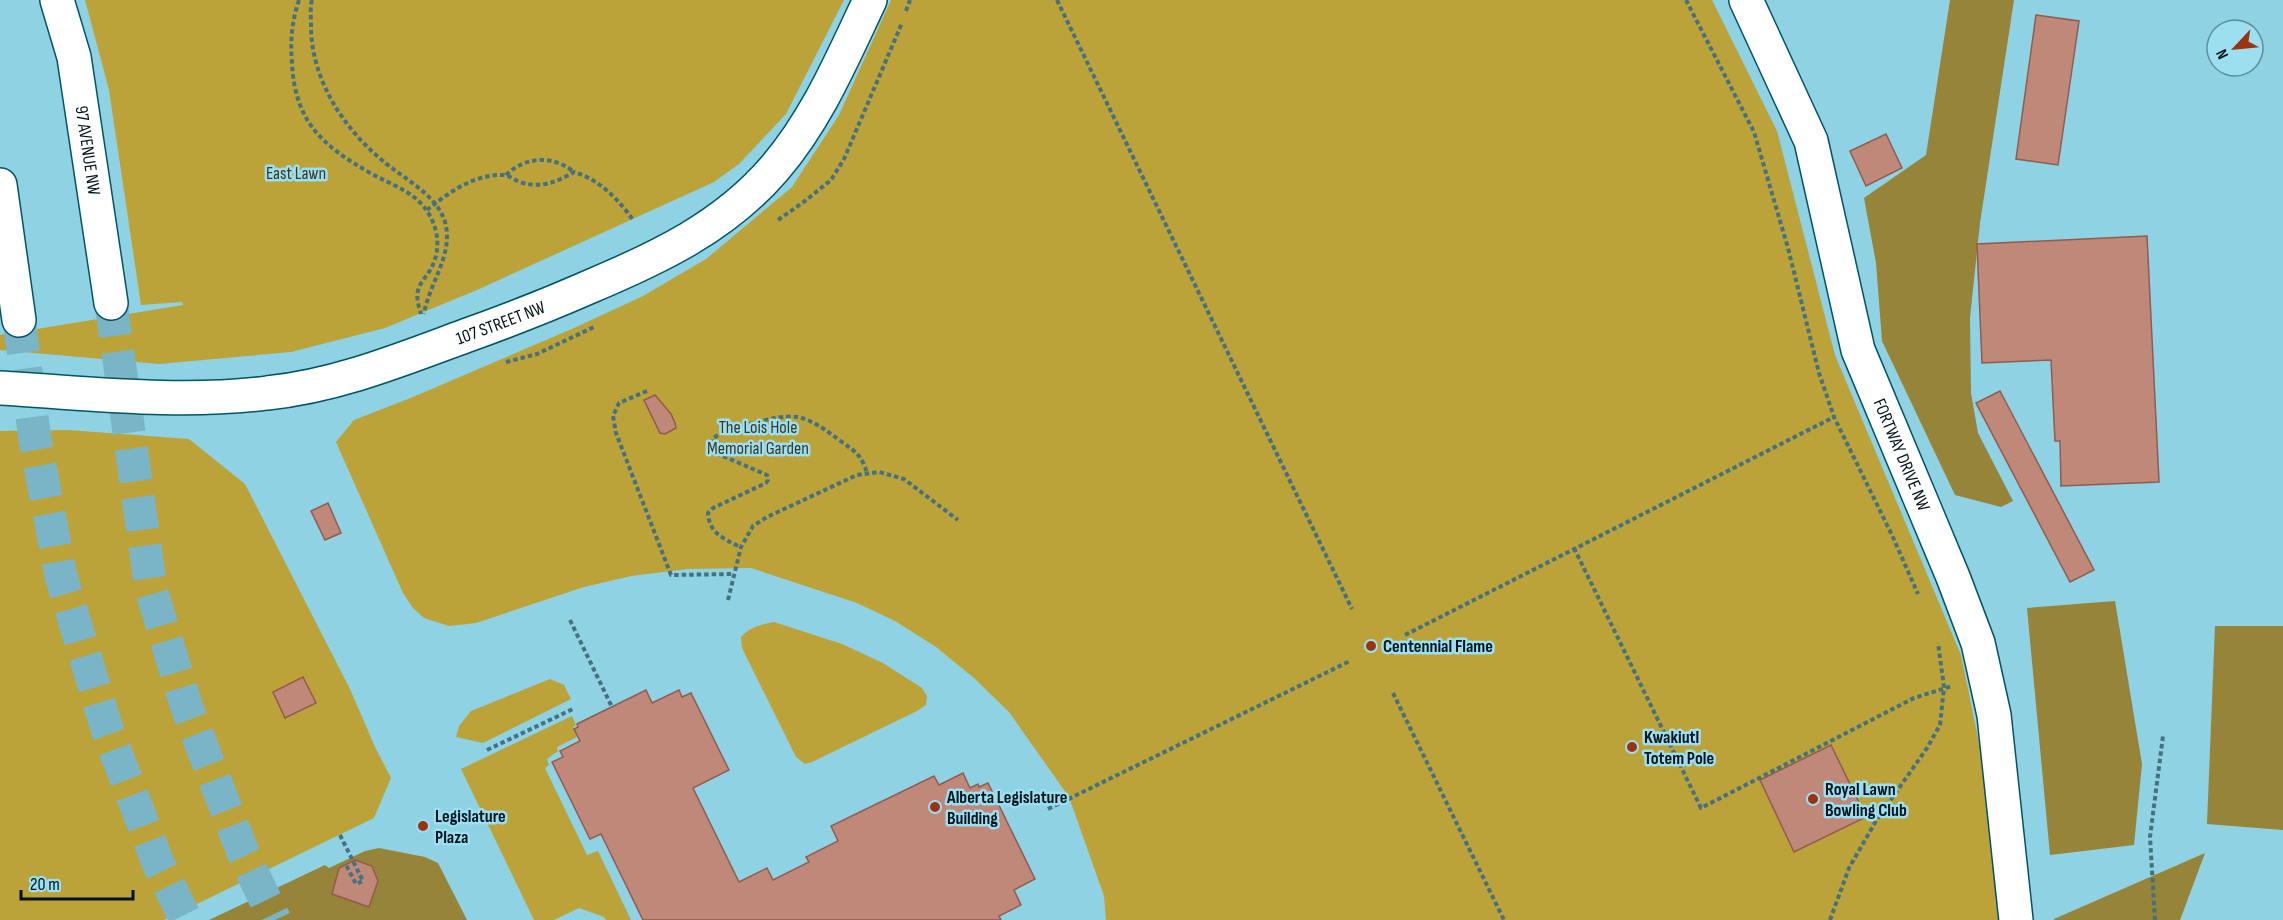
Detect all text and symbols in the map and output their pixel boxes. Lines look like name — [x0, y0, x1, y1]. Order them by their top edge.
north arrow — [2205, 18, 2265, 78]
text: N — [2212, 46, 2233, 62]
street label: 97 AVENUE NW — [71, 104, 105, 197]
park label: East Lawn — [266, 163, 326, 184]
street label: 107 STREET NW — [453, 296, 548, 349]
street label: FORTWAY DRIVE NW — [1869, 395, 1935, 514]
park label: The Lois Hole Memorial Garden — [707, 417, 809, 459]
place label: Centennial Flame — [1383, 636, 1493, 657]
marker: Centennial Flame — [1364, 639, 1378, 653]
place label: Kwakiutl Totem Pole — [1644, 727, 1714, 769]
marker: Kwakiutl Totem Pole — [1625, 740, 1639, 754]
place label: Royal Lawn Bowling Club — [1825, 779, 1907, 821]
place label: Alberta Legislature Building — [946, 787, 1068, 829]
marker: Royal Lawn Bowling Club — [1806, 792, 1820, 806]
marker: Alberta Legislature Building — [928, 800, 942, 814]
place label: Legislature Plaza — [435, 806, 506, 848]
marker: Legislature Plaza — [416, 819, 430, 833]
scale bar — [21, 863, 134, 901]
text: 20 m — [30, 874, 60, 895]

